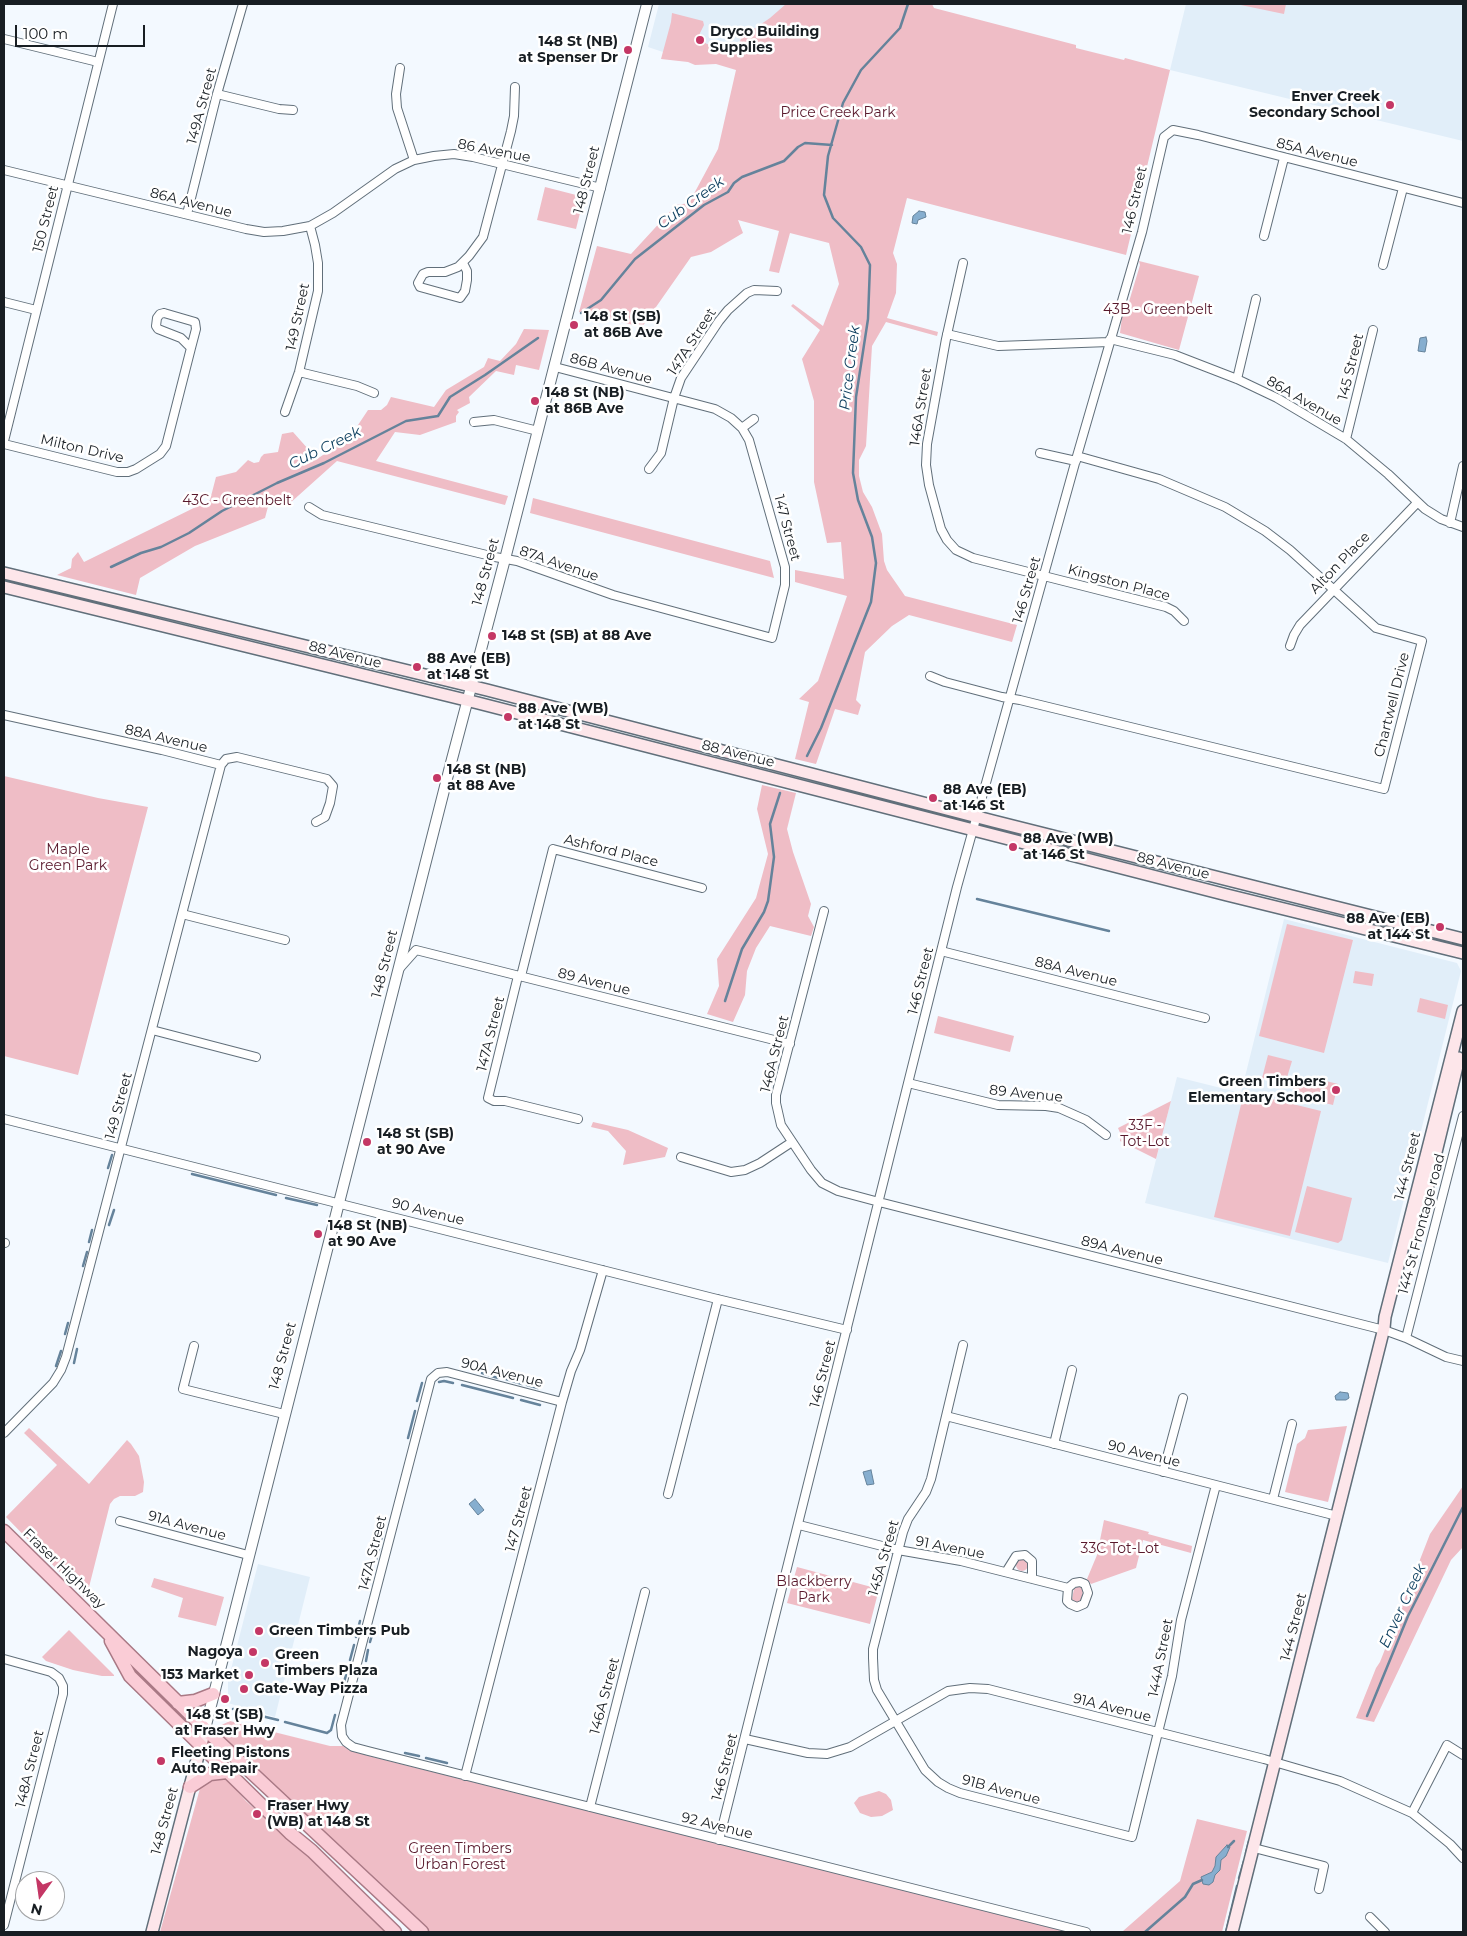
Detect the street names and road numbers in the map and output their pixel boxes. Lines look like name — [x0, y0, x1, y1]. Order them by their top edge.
street label: 149A Street — [184, 66, 220, 146]
street label: 85A Avenue — [1275, 135, 1359, 171]
street label: 86 Avenue — [456, 136, 532, 166]
street label: 148 Street — [570, 144, 604, 216]
street label: 146 Street — [1119, 165, 1151, 235]
street label: 150 Street — [30, 184, 62, 254]
street label: 86A Avenue — [148, 185, 234, 221]
street label: 149 Street — [283, 282, 313, 352]
street label: 147A Street — [664, 305, 720, 379]
street label: 145 Street — [1335, 332, 1367, 402]
street label: 86B Avenue — [568, 350, 654, 388]
street label: 146A Street — [907, 367, 935, 447]
street label: 86A Avenue — [1263, 373, 1345, 429]
street label: Milton Drive — [39, 431, 125, 467]
street label: 147 Street — [770, 493, 804, 563]
street label: Alton Place — [1306, 529, 1374, 597]
street label: 148 Street — [469, 536, 503, 608]
street label: 87A Avenue — [517, 543, 601, 585]
street label: 146 Street — [1009, 555, 1045, 625]
street label: Kingston Place — [1066, 561, 1172, 605]
street label: 88 Avenue — [307, 638, 383, 672]
street label: Chartwell Drive — [1371, 651, 1413, 759]
street label: 88A Avenue — [123, 721, 209, 757]
street label: 88 Avenue — [700, 737, 776, 771]
street label: Ashford Place — [562, 831, 660, 871]
street label: 88 Avenue — [1135, 849, 1211, 883]
street label: 148 Street — [368, 928, 402, 1000]
street label: 146 Street — [905, 946, 937, 1016]
street label: 88A Avenue — [1033, 954, 1119, 990]
street label: 89 Avenue — [556, 965, 632, 999]
street label: 147A Street — [474, 995, 508, 1073]
street label: 146A Street — [757, 1014, 793, 1094]
street label: 149 Street — [102, 1071, 136, 1141]
street label: 89 Avenue — [988, 1082, 1064, 1106]
street label: 144 Street — [1391, 1130, 1425, 1202]
street label: 144 St Frontage road — [1395, 1152, 1449, 1296]
street label: 90 Avenue — [390, 1195, 466, 1229]
street label: 89A Avenue — [1079, 1233, 1165, 1269]
street label: 148 Street — [266, 1320, 300, 1392]
street label: 146 Street — [807, 1339, 839, 1409]
street label: 90A Avenue — [459, 1355, 545, 1391]
street label: 90 Avenue — [1106, 1437, 1182, 1471]
street label: 147 Street — [502, 1484, 536, 1554]
street label: 91A Avenue — [146, 1508, 228, 1544]
street label: 147A Street — [356, 1514, 390, 1592]
street label: 145A Street — [865, 1518, 903, 1598]
street label: Fraser Highway — [19, 1525, 109, 1613]
street label: 91 Avenue — [914, 1533, 986, 1563]
street label: 144 Street — [1277, 1591, 1311, 1663]
street label: 144A Street — [1145, 1617, 1177, 1699]
street label: 146A Street — [587, 1656, 623, 1736]
street label: 91A Avenue — [1071, 1690, 1153, 1726]
street label: 148A Street — [12, 1728, 48, 1810]
street label: 146 Street — [709, 1732, 741, 1802]
street label: 91B Avenue — [960, 1771, 1042, 1809]
street label: 148 Street — [148, 1785, 182, 1857]
street label: 92 Avenue — [680, 1809, 754, 1843]

